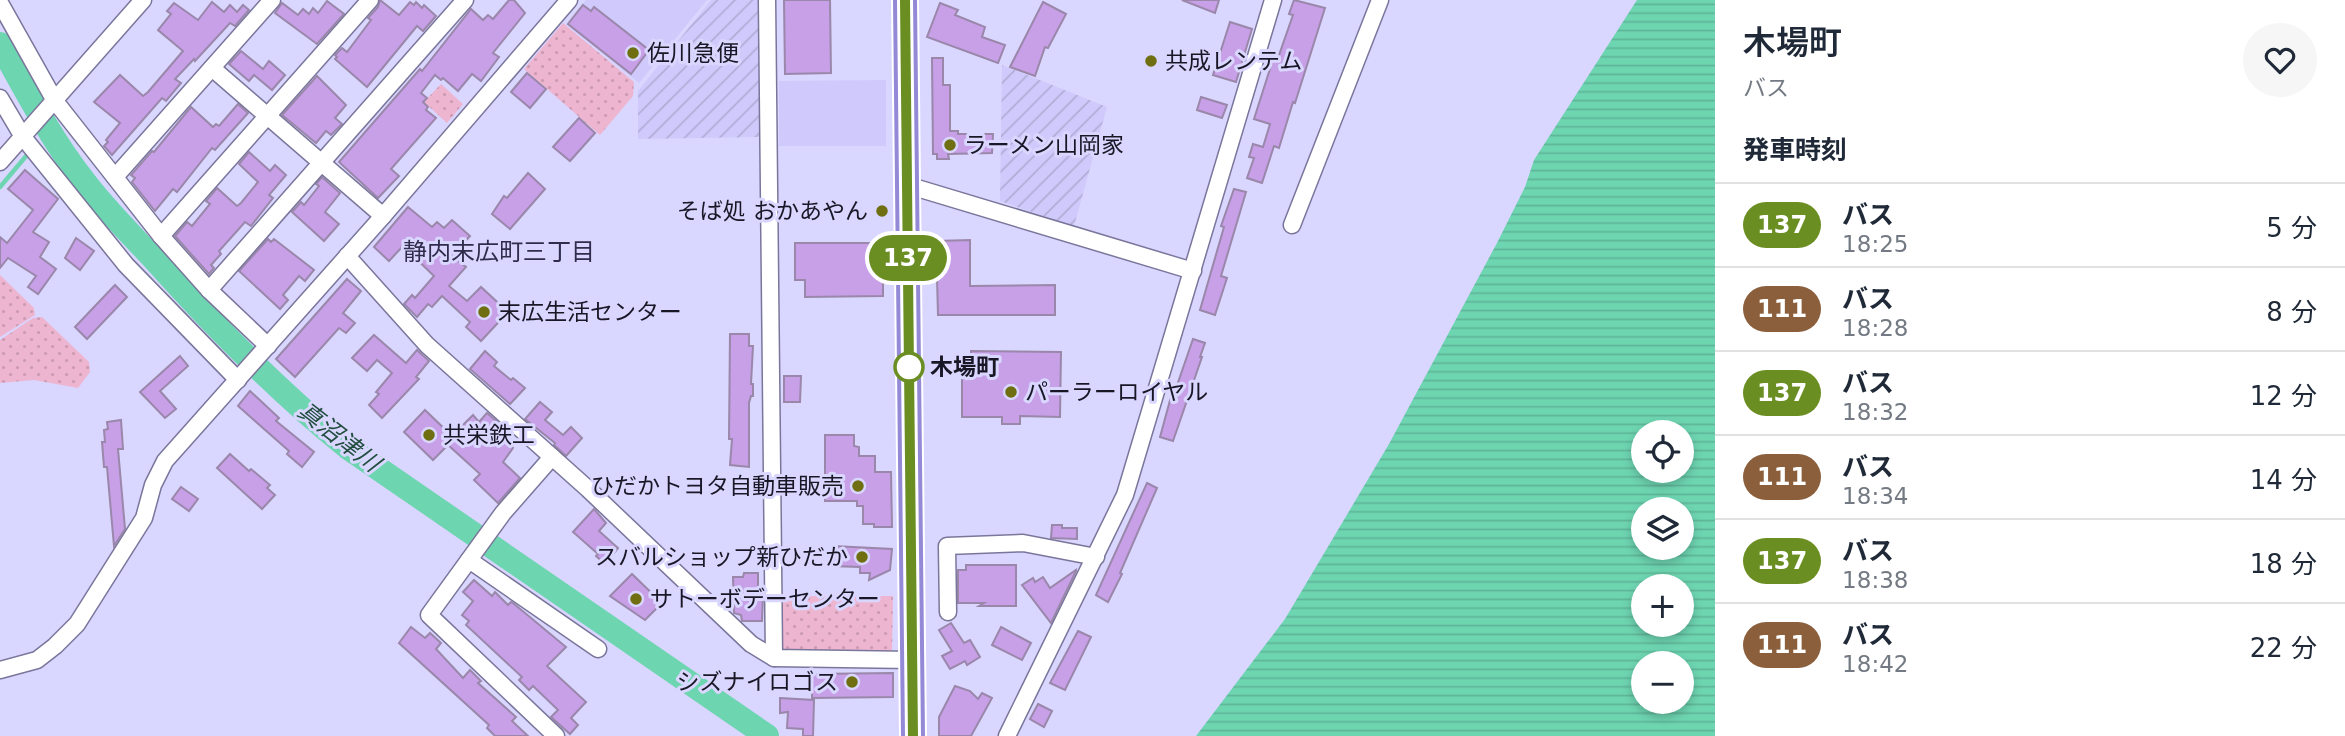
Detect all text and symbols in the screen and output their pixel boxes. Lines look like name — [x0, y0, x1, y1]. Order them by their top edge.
text: 木場町 — [1743, 23, 1842, 62]
button: heart — [2243, 23, 2317, 97]
place label: 佐川急便 — [647, 40, 739, 66]
marker: 佐川急便 — [625, 45, 641, 61]
place label: 共成レンテム — [1165, 48, 1302, 74]
marker: 共成レンテム — [1143, 53, 1159, 69]
text: バス — [1743, 75, 1789, 101]
place label: ラーメン山岡家 — [964, 132, 1124, 158]
text: 発車時刻 — [1743, 135, 1847, 165]
marker: ラーメン山岡家 — [942, 137, 958, 153]
place label: そば処 おかあやん — [677, 198, 868, 224]
text: バス — [1842, 200, 1894, 230]
marker: そば処 おかあやん — [874, 203, 890, 219]
text: 137 — [1757, 211, 1807, 239]
text: 5 分 — [2266, 213, 2317, 243]
text: 18:25 — [1842, 231, 1908, 257]
line badge: 137 — [868, 235, 948, 281]
district label: 静内末広町三丁目 — [403, 238, 595, 266]
text: 137 — [883, 244, 933, 272]
text: バス — [1842, 284, 1894, 314]
text: 111 — [1757, 295, 1807, 323]
text: 8 分 — [2266, 297, 2317, 327]
place label: 末広生活センター — [498, 299, 682, 325]
marker: 末広生活センター — [476, 304, 492, 320]
text: 18:28 — [1842, 315, 1908, 341]
marker: 木場町 — [894, 352, 924, 382]
place label: 木場町 — [930, 354, 999, 380]
text: バス — [1842, 368, 1894, 398]
place label: パーラーロイヤル — [1025, 379, 1208, 405]
text: 137 — [1757, 379, 1807, 407]
text: 12 分 — [2250, 381, 2317, 411]
marker: パーラーロイヤル — [1003, 384, 1019, 400]
water label: 真沼津川 — [293, 396, 388, 479]
text: 18:32 — [1842, 399, 1908, 425]
map controls — [1631, 420, 1694, 714]
button: locate — [1631, 420, 1694, 483]
place label: 共栄鉄工 — [443, 422, 535, 448]
marker: 共栄鉄工 — [421, 427, 437, 443]
text: バス — [1842, 452, 1894, 482]
text: 111 — [1757, 463, 1807, 491]
text: 14 分 — [2250, 465, 2317, 495]
place label: ひだかトヨタ自動車販売 — [591, 473, 844, 499]
marker: ひだかトヨタ自動車販売 — [850, 478, 866, 494]
text: 18:34 — [1842, 483, 1908, 509]
button: layers — [1631, 497, 1694, 560]
text: バス — [1842, 536, 1894, 566]
place label: スバルショップ新ひだか — [595, 544, 848, 570]
text: 137 — [1757, 547, 1807, 575]
marker: スバルショップ新ひだか — [854, 549, 870, 565]
text: 18 分 — [2250, 549, 2317, 579]
text: 18:38 — [1842, 567, 1908, 593]
button: + — [1631, 574, 1694, 637]
place label: サトーボデーセンター — [650, 586, 880, 612]
marker: サトーボデーセンター — [628, 591, 644, 607]
text: バス — [1842, 620, 1894, 650]
text: 111 — [1757, 631, 1807, 659]
text: 22 分 — [2250, 633, 2317, 663]
button: − — [1631, 651, 1694, 714]
text: 18:42 — [1842, 651, 1908, 677]
place label: シズナイロゴス — [677, 669, 838, 695]
marker: シズナイロゴス — [844, 674, 860, 690]

